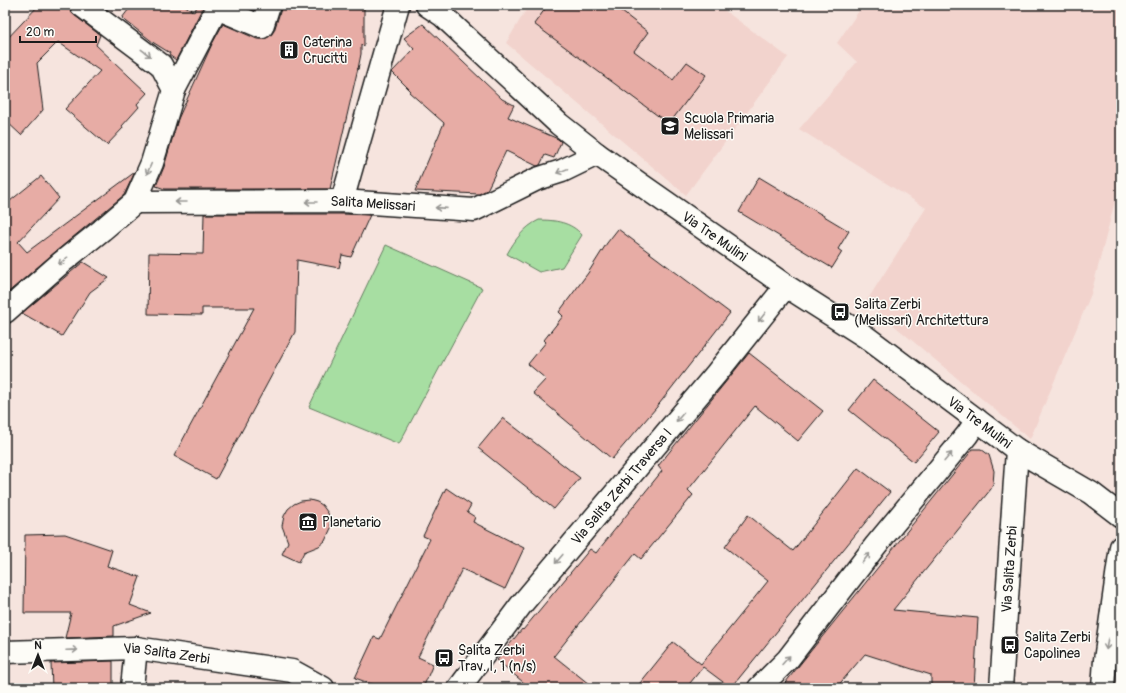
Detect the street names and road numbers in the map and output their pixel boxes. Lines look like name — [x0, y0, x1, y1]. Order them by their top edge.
street label: Salita Melissari — [330, 192, 416, 215]
street label: Via Tre Mulini — [679, 208, 751, 265]
street label: Via Tre Mulini — [944, 393, 1016, 452]
street label: Via Salita Zerbi Traversa I — [567, 425, 675, 548]
street label: Via Salita Zerbi — [998, 525, 1020, 613]
street label: Via Salita Zerbi — [123, 639, 211, 667]

